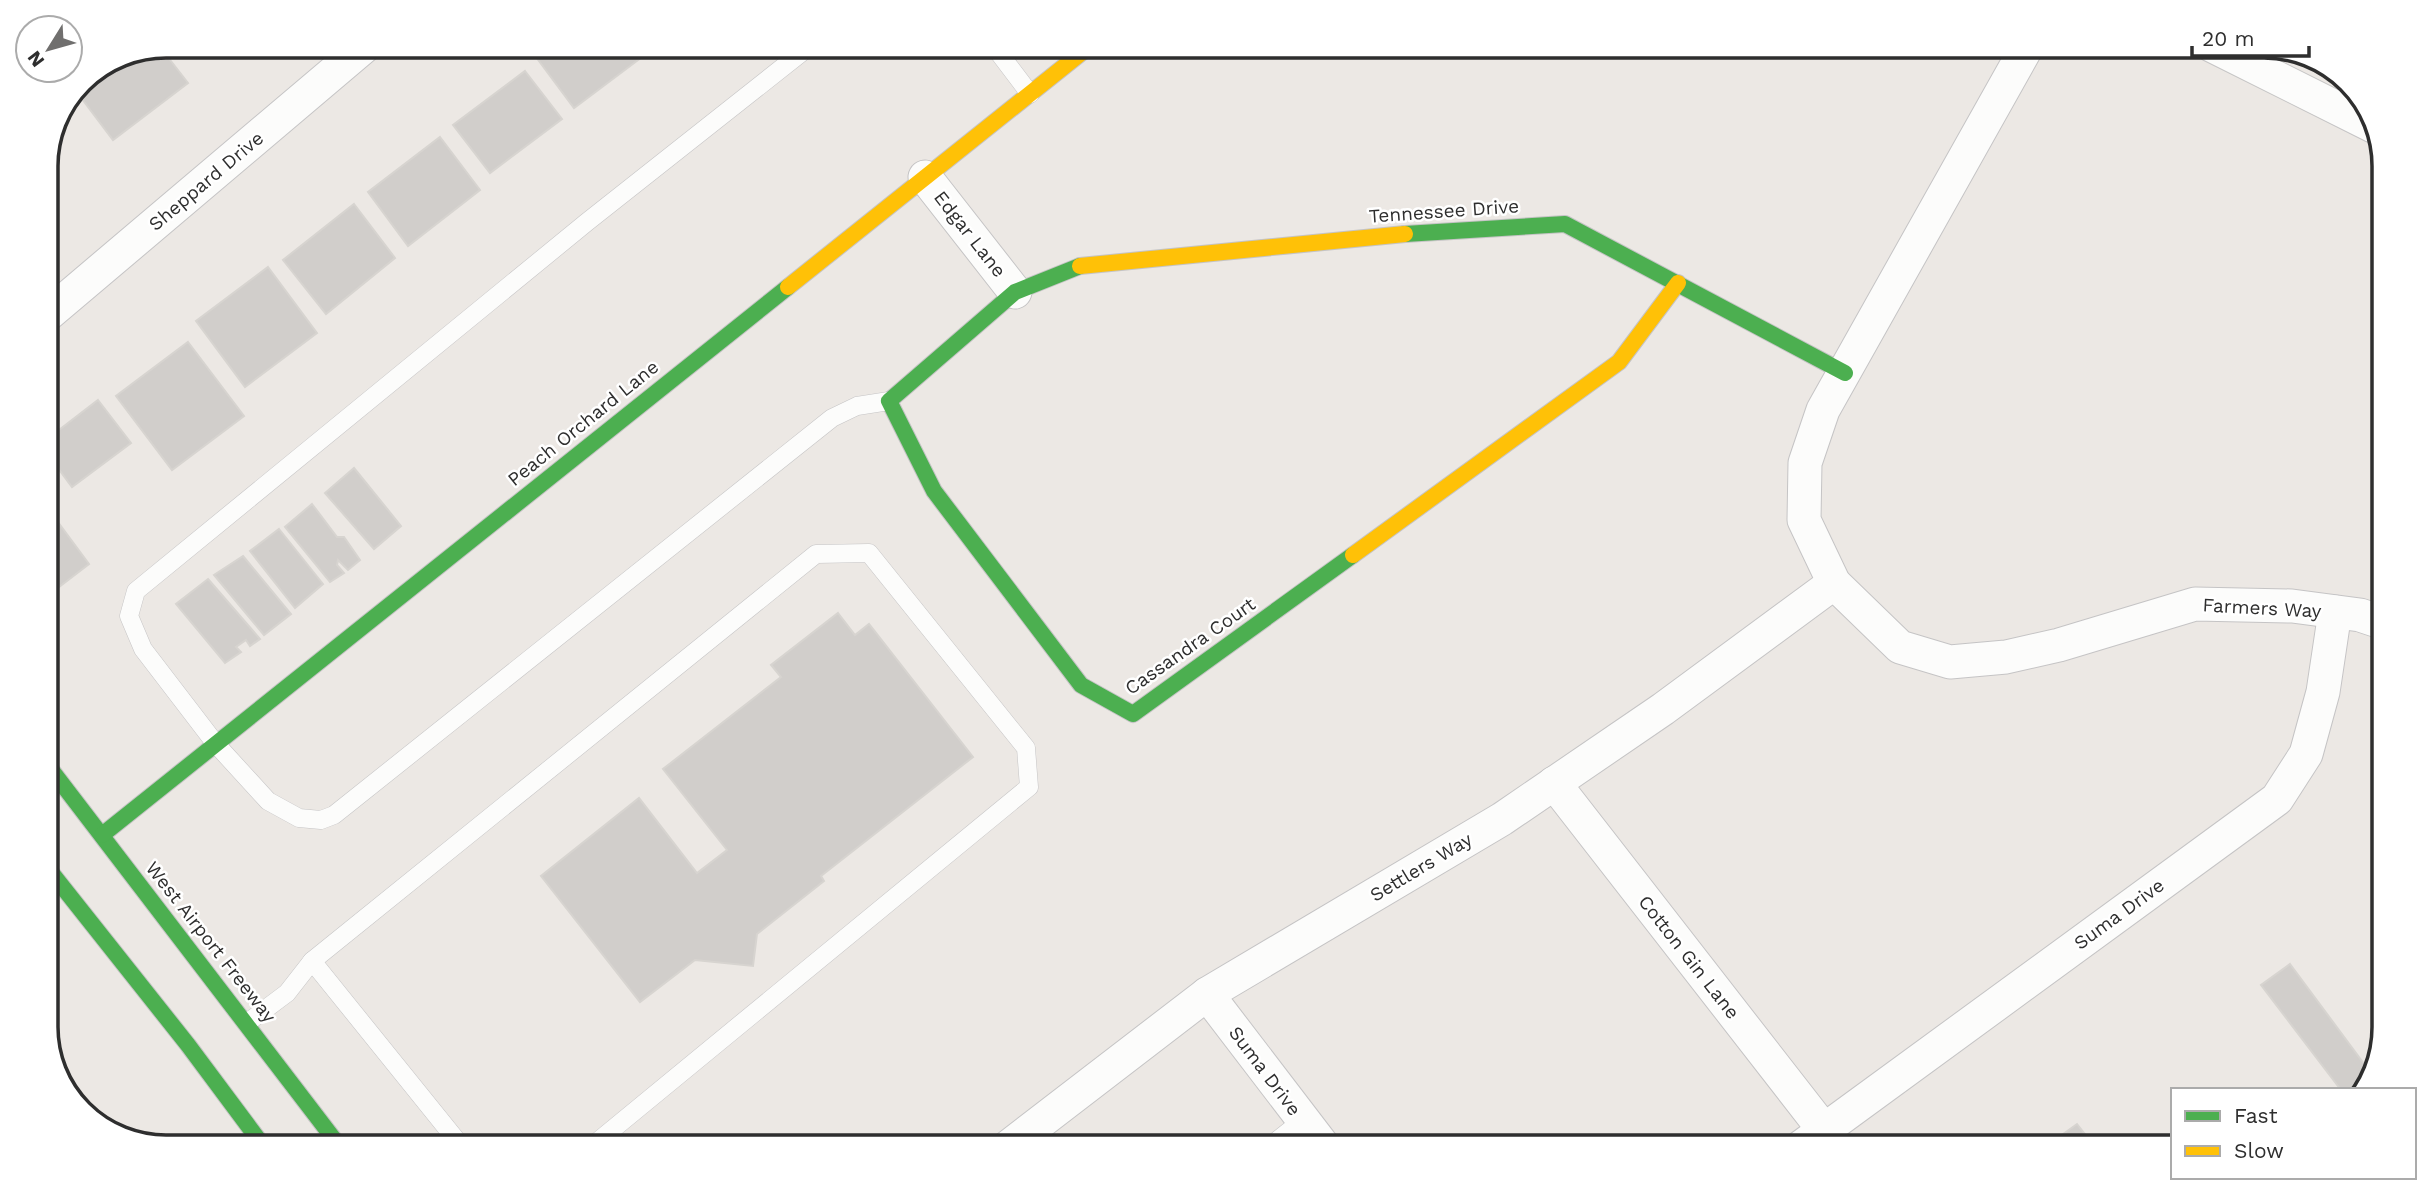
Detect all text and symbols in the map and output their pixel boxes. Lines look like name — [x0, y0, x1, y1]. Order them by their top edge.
north arrow — [14, 14, 84, 84]
scale bar — [2192, 14, 2309, 58]
text: 20 m — [2202, 26, 2254, 51]
text: N — [22, 46, 49, 71]
street label: Sheppard Drive — [144, 126, 268, 236]
street label: Edgar Lane — [929, 186, 1011, 282]
street label: Tennessee Drive — [1368, 194, 1520, 228]
street label: Peach Orchard Lane — [503, 355, 663, 491]
street label: Cassandra Court — [1120, 592, 1260, 700]
street label: Farmers Way — [2202, 593, 2322, 623]
street label: Settlers Way — [1366, 827, 1476, 907]
street label: West Airport Freeway — [141, 857, 281, 1027]
street label: Suma Drive — [2069, 874, 2169, 954]
street label: Cotton Gin Lane — [1634, 891, 1744, 1023]
street label: Suma Drive — [1224, 1022, 1306, 1120]
legend — [2171, 1088, 2416, 1179]
text: Fast — [2234, 1103, 2278, 1128]
text: Slow — [2234, 1138, 2284, 1163]

